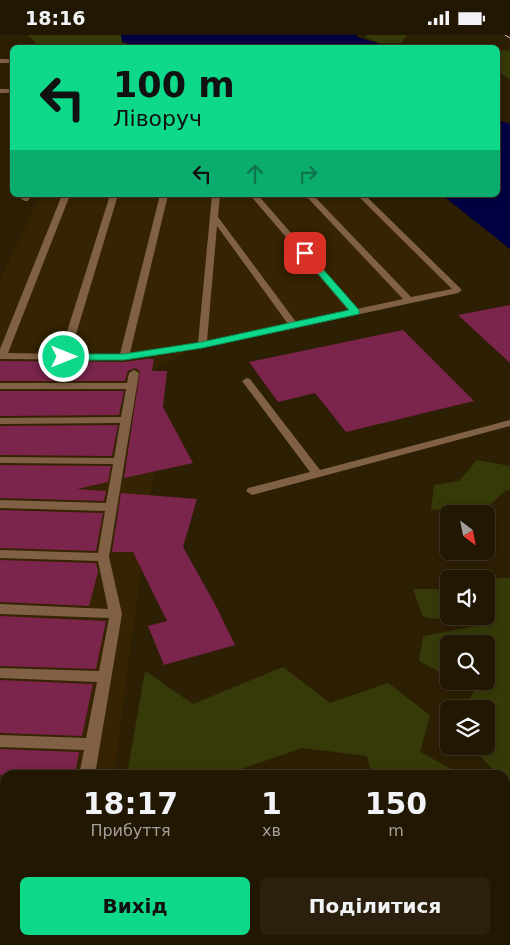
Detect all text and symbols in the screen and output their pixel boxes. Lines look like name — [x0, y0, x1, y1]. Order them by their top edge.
text: 18:16 — [25, 7, 85, 29]
icon: left — [30, 65, 95, 130]
text: 100 m — [113, 65, 235, 105]
text: Ліворуч — [113, 106, 202, 131]
icon: left — [188, 160, 216, 188]
icon: ahead — [241, 160, 269, 188]
icon: right — [294, 160, 322, 188]
pin — [284, 232, 326, 274]
icon: arrive — [291, 239, 319, 267]
position arrow — [37, 330, 89, 382]
north arrow — [440, 505, 495, 560]
map controls — [440, 505, 495, 755]
button: sound — [440, 570, 495, 625]
button: search — [440, 635, 495, 690]
button: layers — [440, 700, 495, 755]
text: 18:17 — [83, 786, 178, 821]
text: 1 — [261, 786, 282, 821]
text: 150 — [365, 786, 427, 821]
text: Прибуття — [90, 821, 171, 840]
text: хв — [262, 821, 281, 840]
text: m — [388, 821, 404, 840]
button: Вихід — [20, 877, 250, 935]
button: Поділитися — [260, 877, 490, 935]

